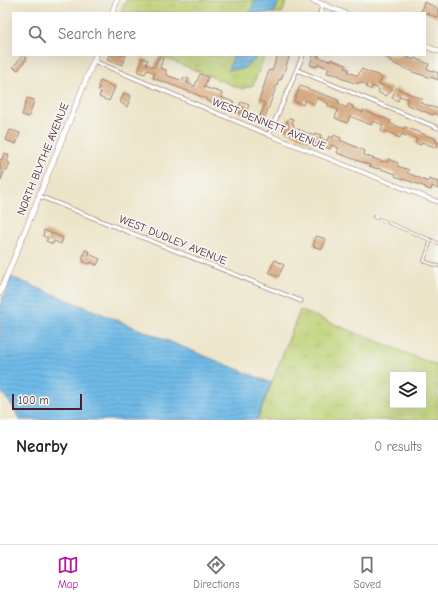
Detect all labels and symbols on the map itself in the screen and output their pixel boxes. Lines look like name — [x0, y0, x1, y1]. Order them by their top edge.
street label: WEST DENNETT AVENUE — [210, 95, 328, 153]
street label: NORTH BLYTHE AVENUE — [14, 101, 72, 217]
street label: WEST DUDLEY AVENUE — [117, 212, 229, 268]
scale bar — [12, 392, 82, 411]

